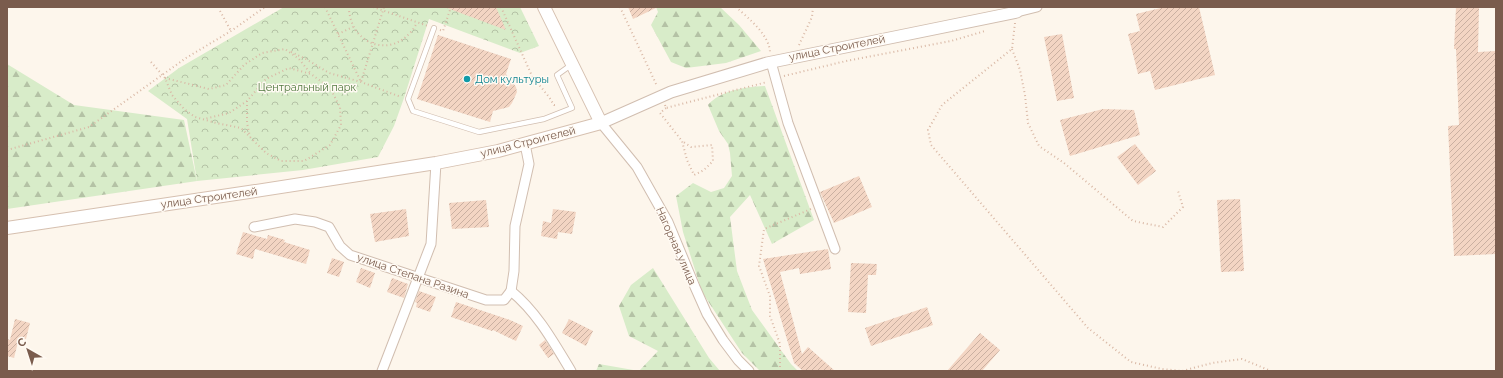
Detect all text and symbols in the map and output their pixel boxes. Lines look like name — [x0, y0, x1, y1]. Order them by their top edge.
street label: улица Строителей — [788, 32, 886, 64]
place label: Дом культуры — [475, 73, 549, 86]
marker: Дом культуры — [462, 74, 472, 84]
park label: Центральный парк — [258, 81, 357, 94]
street label: улица Строителей — [479, 124, 577, 160]
street label: улица Строителей — [160, 185, 258, 211]
street label: Нагорная улица — [653, 205, 699, 287]
street label: улица Степана Разина — [355, 251, 471, 301]
north arrow — [8, 330, 48, 370]
text: С — [15, 335, 29, 350]

